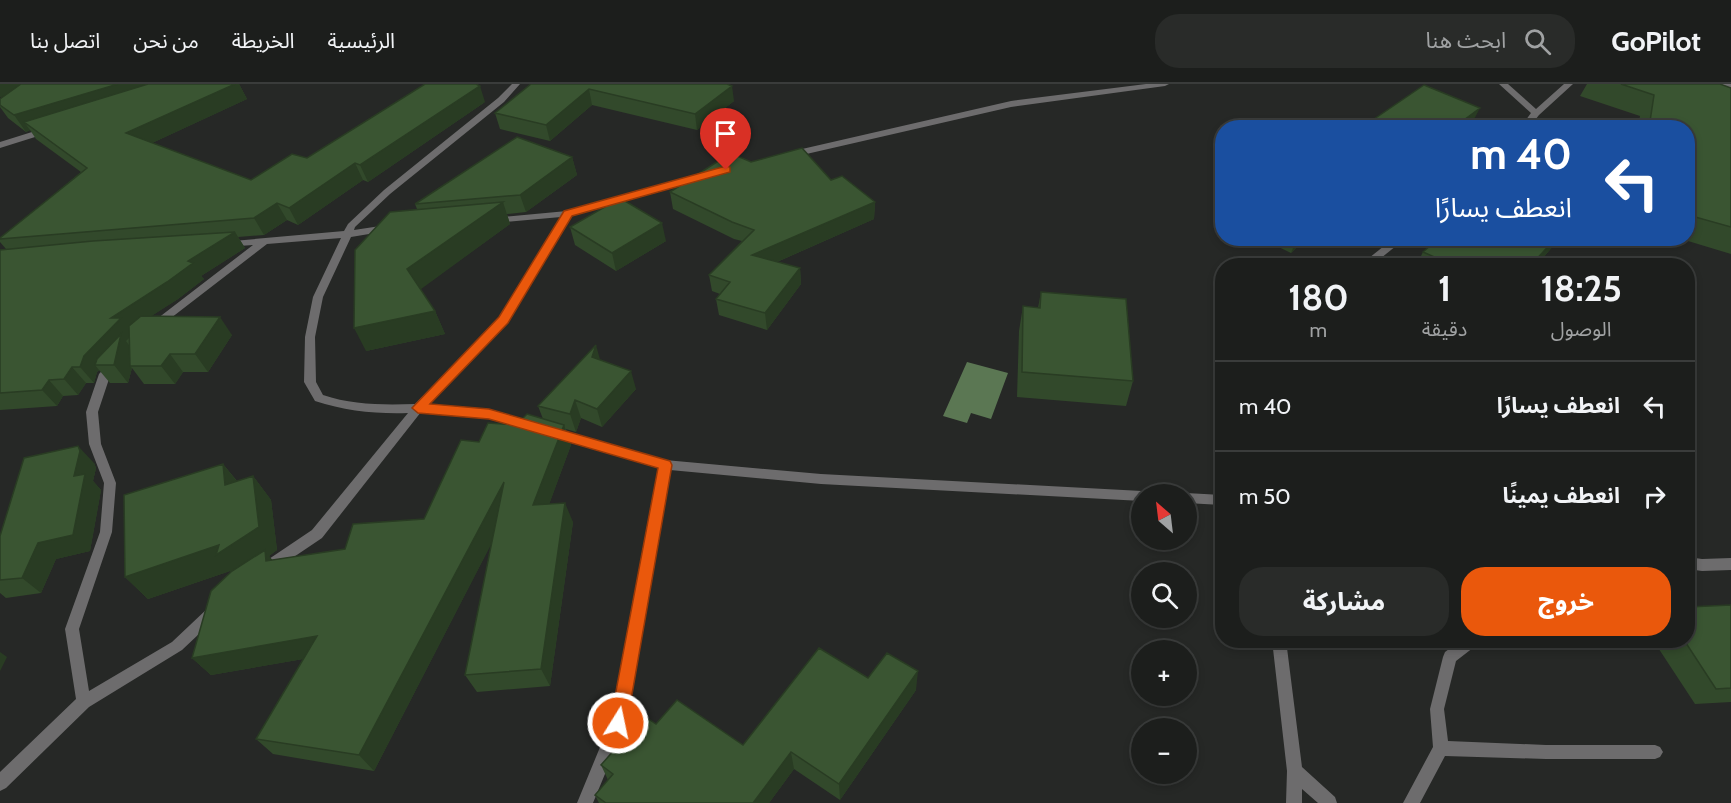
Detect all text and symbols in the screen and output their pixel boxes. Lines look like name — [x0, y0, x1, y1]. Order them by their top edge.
search box — [1155, 14, 1575, 68]
text: GoPilot — [1611, 24, 1701, 58]
icon: search — [1521, 25, 1554, 58]
text: ابحث هنا — [1425, 27, 1506, 54]
text: اتصل بنا — [30, 28, 100, 53]
text: من نحن — [133, 28, 199, 53]
text: الخريطة — [232, 28, 295, 53]
text: الرئيسية — [328, 28, 395, 53]
pin — [700, 108, 751, 170]
icon: arrive — [709, 117, 742, 150]
text: 40 m — [1470, 128, 1572, 180]
icon: left — [1593, 144, 1671, 222]
text: انعطف يسارًا — [1435, 191, 1572, 224]
text: 1 — [1438, 266, 1451, 310]
text: 18:25 — [1540, 266, 1622, 310]
text: 180 — [1288, 275, 1349, 319]
text: دقيقة — [1422, 317, 1467, 341]
text: الوصول — [1551, 317, 1612, 341]
text: m — [1310, 318, 1327, 342]
icon: left — [1638, 390, 1671, 423]
text: انعطف يسارًا — [1497, 392, 1620, 419]
text: 40 m — [1239, 393, 1291, 420]
icon: right — [1638, 480, 1671, 513]
text: انعطف يمينًا — [1503, 482, 1620, 509]
text: 50 m — [1239, 483, 1291, 510]
north arrow — [1131, 484, 1197, 550]
map controls — [1131, 484, 1197, 784]
button: search — [1131, 562, 1197, 628]
button: مشاركة — [1239, 567, 1449, 636]
button: خروج — [1461, 567, 1671, 636]
button: + — [1131, 640, 1197, 706]
position arrow — [586, 691, 650, 755]
button: − — [1131, 718, 1197, 784]

